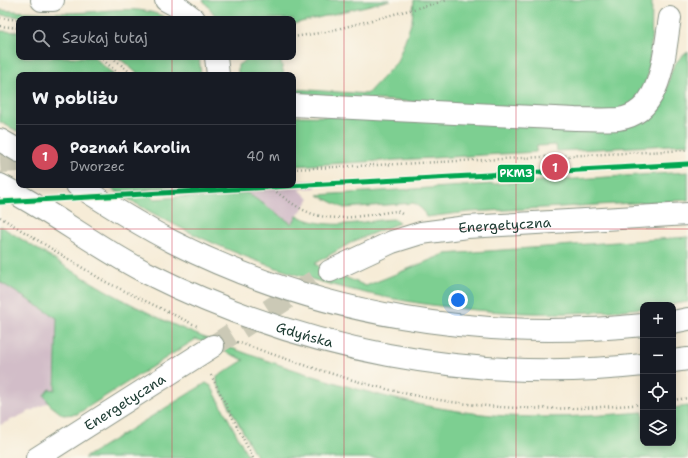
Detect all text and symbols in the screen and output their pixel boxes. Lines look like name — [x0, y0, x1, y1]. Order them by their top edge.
search box — [16, 16, 296, 60]
icon: search — [30, 27, 52, 49]
text: Szukaj tutaj — [62, 28, 148, 48]
text: W pobliżu — [32, 87, 118, 109]
text: Poznań Karolin — [70, 138, 190, 158]
text: 1 — [42, 148, 48, 165]
text: 40 m — [246, 148, 280, 165]
pin: 1 — [542, 152, 568, 182]
text: Dworzec — [70, 158, 125, 175]
line badge: PKM3 — [497, 164, 535, 183]
text: PKM3 — [499, 166, 533, 181]
street label: Energetyczna — [457, 213, 552, 237]
your location — [448, 290, 468, 310]
map controls — [640, 302, 676, 446]
button: + — [640, 302, 676, 338]
street label: Gdyńska — [274, 318, 336, 351]
button: − — [640, 338, 676, 374]
street label: Energetyczna — [81, 369, 169, 435]
button: locate — [640, 374, 676, 410]
button: layers — [640, 410, 676, 446]

